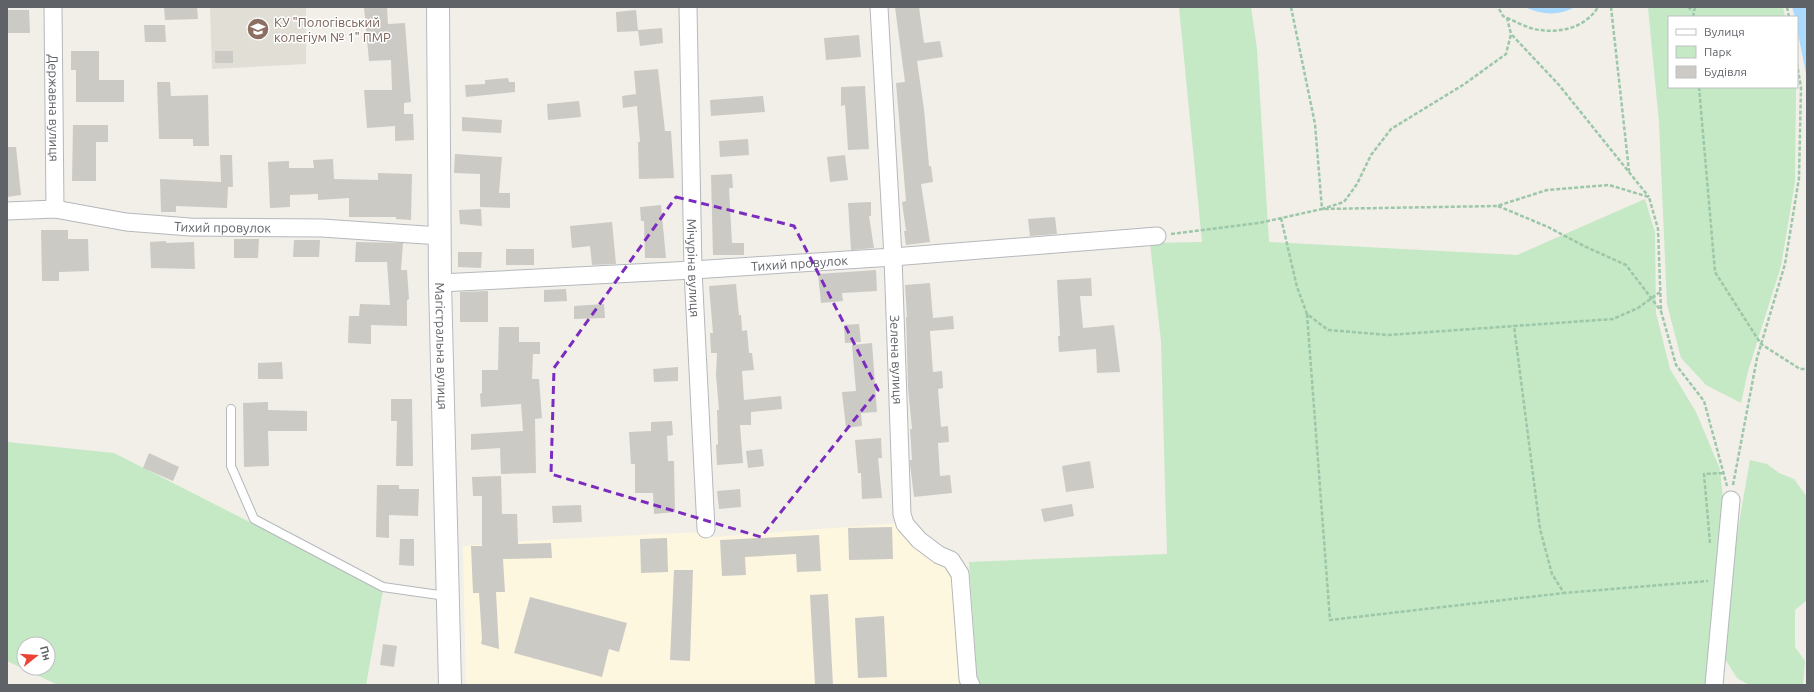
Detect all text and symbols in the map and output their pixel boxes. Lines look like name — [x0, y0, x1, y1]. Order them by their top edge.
place label: КУ "Пологівський колегіум № 1" ПМР — [274, 15, 391, 44]
school or university icon: КУ "Пологівський колегіум № 1" ПМР — [245, 16, 271, 42]
legend — [1668, 16, 1798, 88]
text: Вулиця — [1704, 25, 1745, 38]
text: Парк — [1704, 45, 1732, 58]
street label: Державна вулиця — [46, 54, 62, 162]
text: Будівля — [1704, 65, 1747, 78]
street label: Мічуріна вулиця — [685, 218, 702, 318]
street label: Тихий провулок — [174, 219, 271, 235]
street label: Тихий провулок — [751, 253, 849, 273]
street label: Магістральна вулиця — [433, 282, 450, 410]
street label: Зелена вулиця — [888, 314, 905, 405]
north arrow — [16, 636, 56, 676]
text: Пн — [38, 644, 53, 662]

